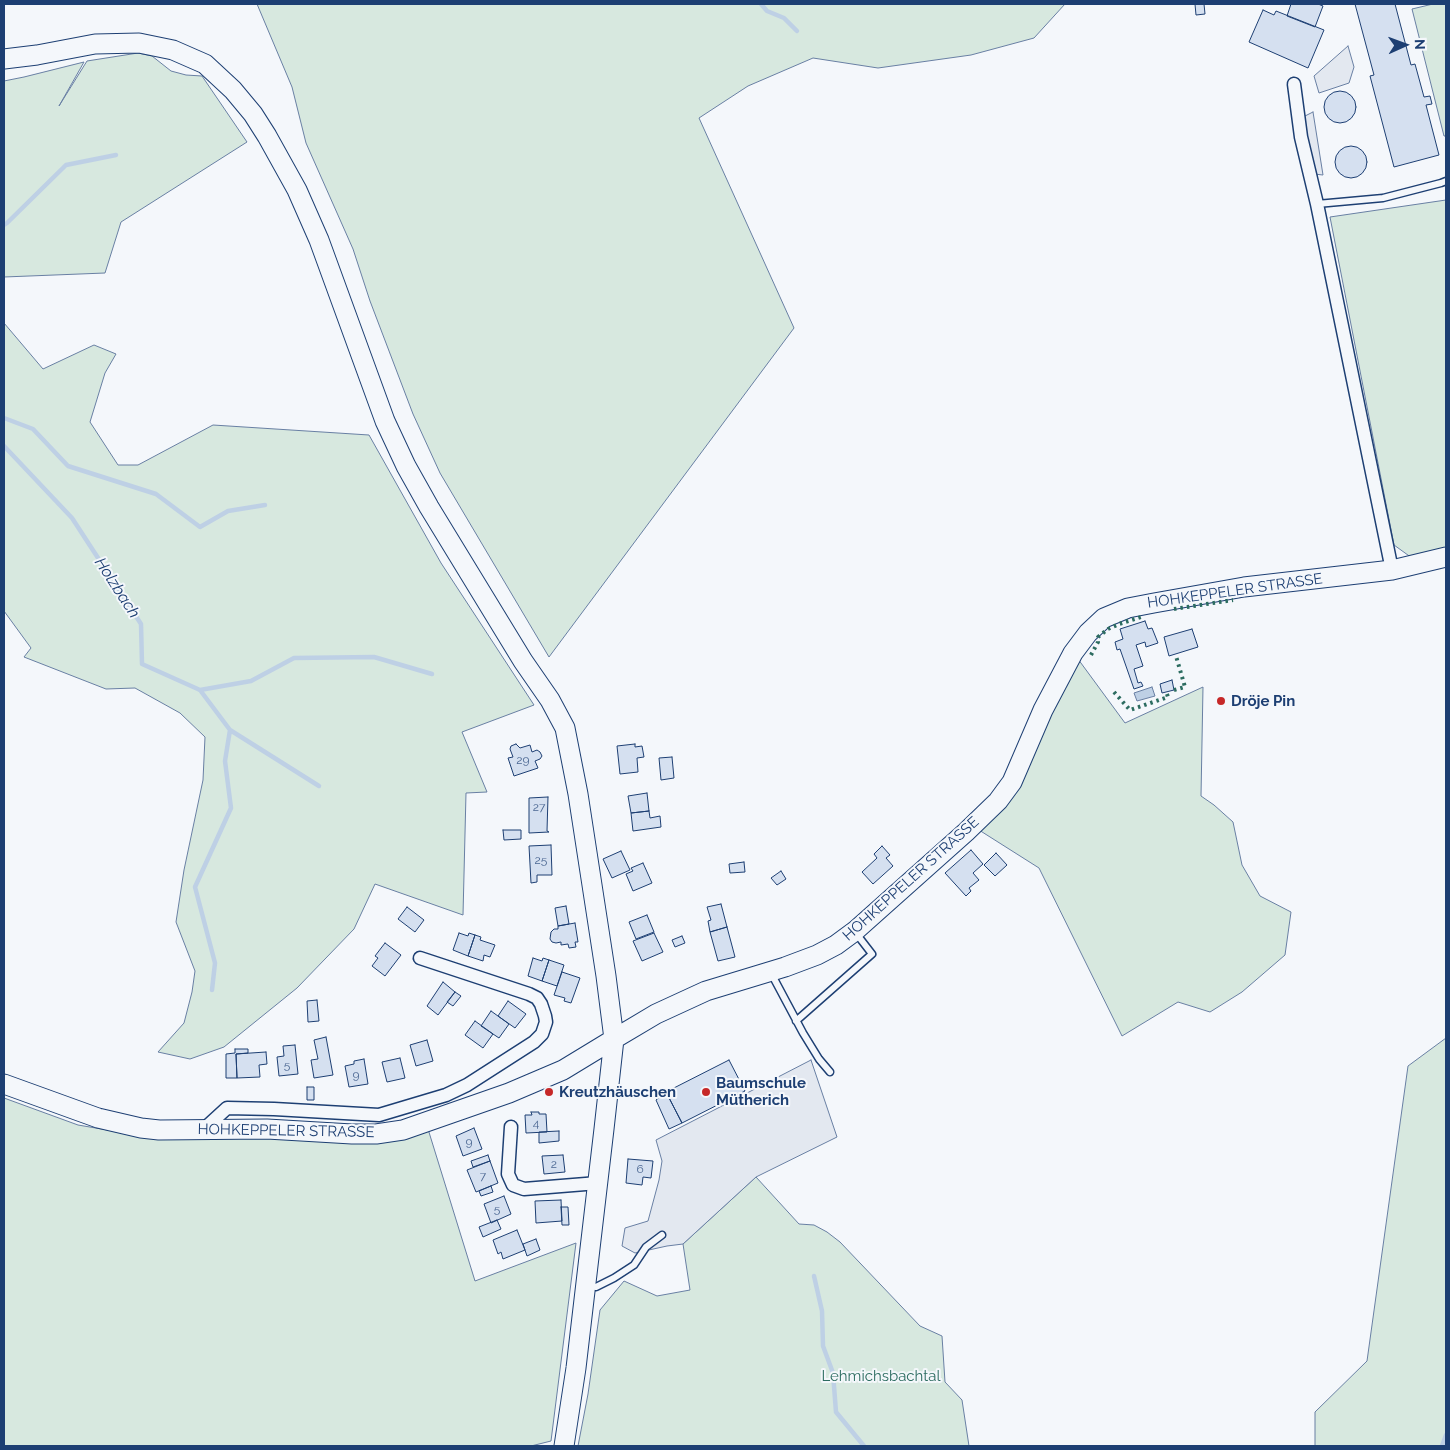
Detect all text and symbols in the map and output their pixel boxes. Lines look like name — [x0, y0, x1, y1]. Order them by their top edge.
north arrow — [1380, 20, 1430, 70]
text: N — [1412, 39, 1428, 50]
water label: Holzbach — [90, 554, 144, 622]
street label: HOHKEPPELER STRASSE — [1146, 570, 1324, 612]
place label: Dröje Pin — [1231, 692, 1295, 710]
marker: Dröje Pin — [1215, 695, 1227, 707]
house number: 29 — [516, 753, 530, 767]
house number: 27 — [533, 800, 545, 814]
street label: HOHKEPPELER STRASSE — [839, 813, 983, 945]
house number: 25 — [535, 853, 547, 867]
house number: 5 — [284, 1058, 290, 1072]
house number: 9 — [352, 1068, 360, 1082]
place label: Baumschule Mütherich — [716, 1074, 806, 1109]
place label: Kreutzhäuschen — [559, 1083, 676, 1101]
marker: Kreutzhäuschen — [543, 1086, 555, 1098]
marker: Baumschule Mütherich — [700, 1086, 712, 1098]
house number: 4 — [533, 1116, 539, 1130]
street label: HOHKEPPELER STRASSE — [197, 1120, 375, 1142]
house number: 9 — [465, 1135, 473, 1149]
house number: 2 — [551, 1157, 557, 1171]
house number: 6 — [636, 1162, 644, 1176]
house number: 7 — [480, 1169, 486, 1183]
house number: 5 — [494, 1202, 500, 1216]
park label: Lehmichsbachtal — [821, 1367, 941, 1385]

